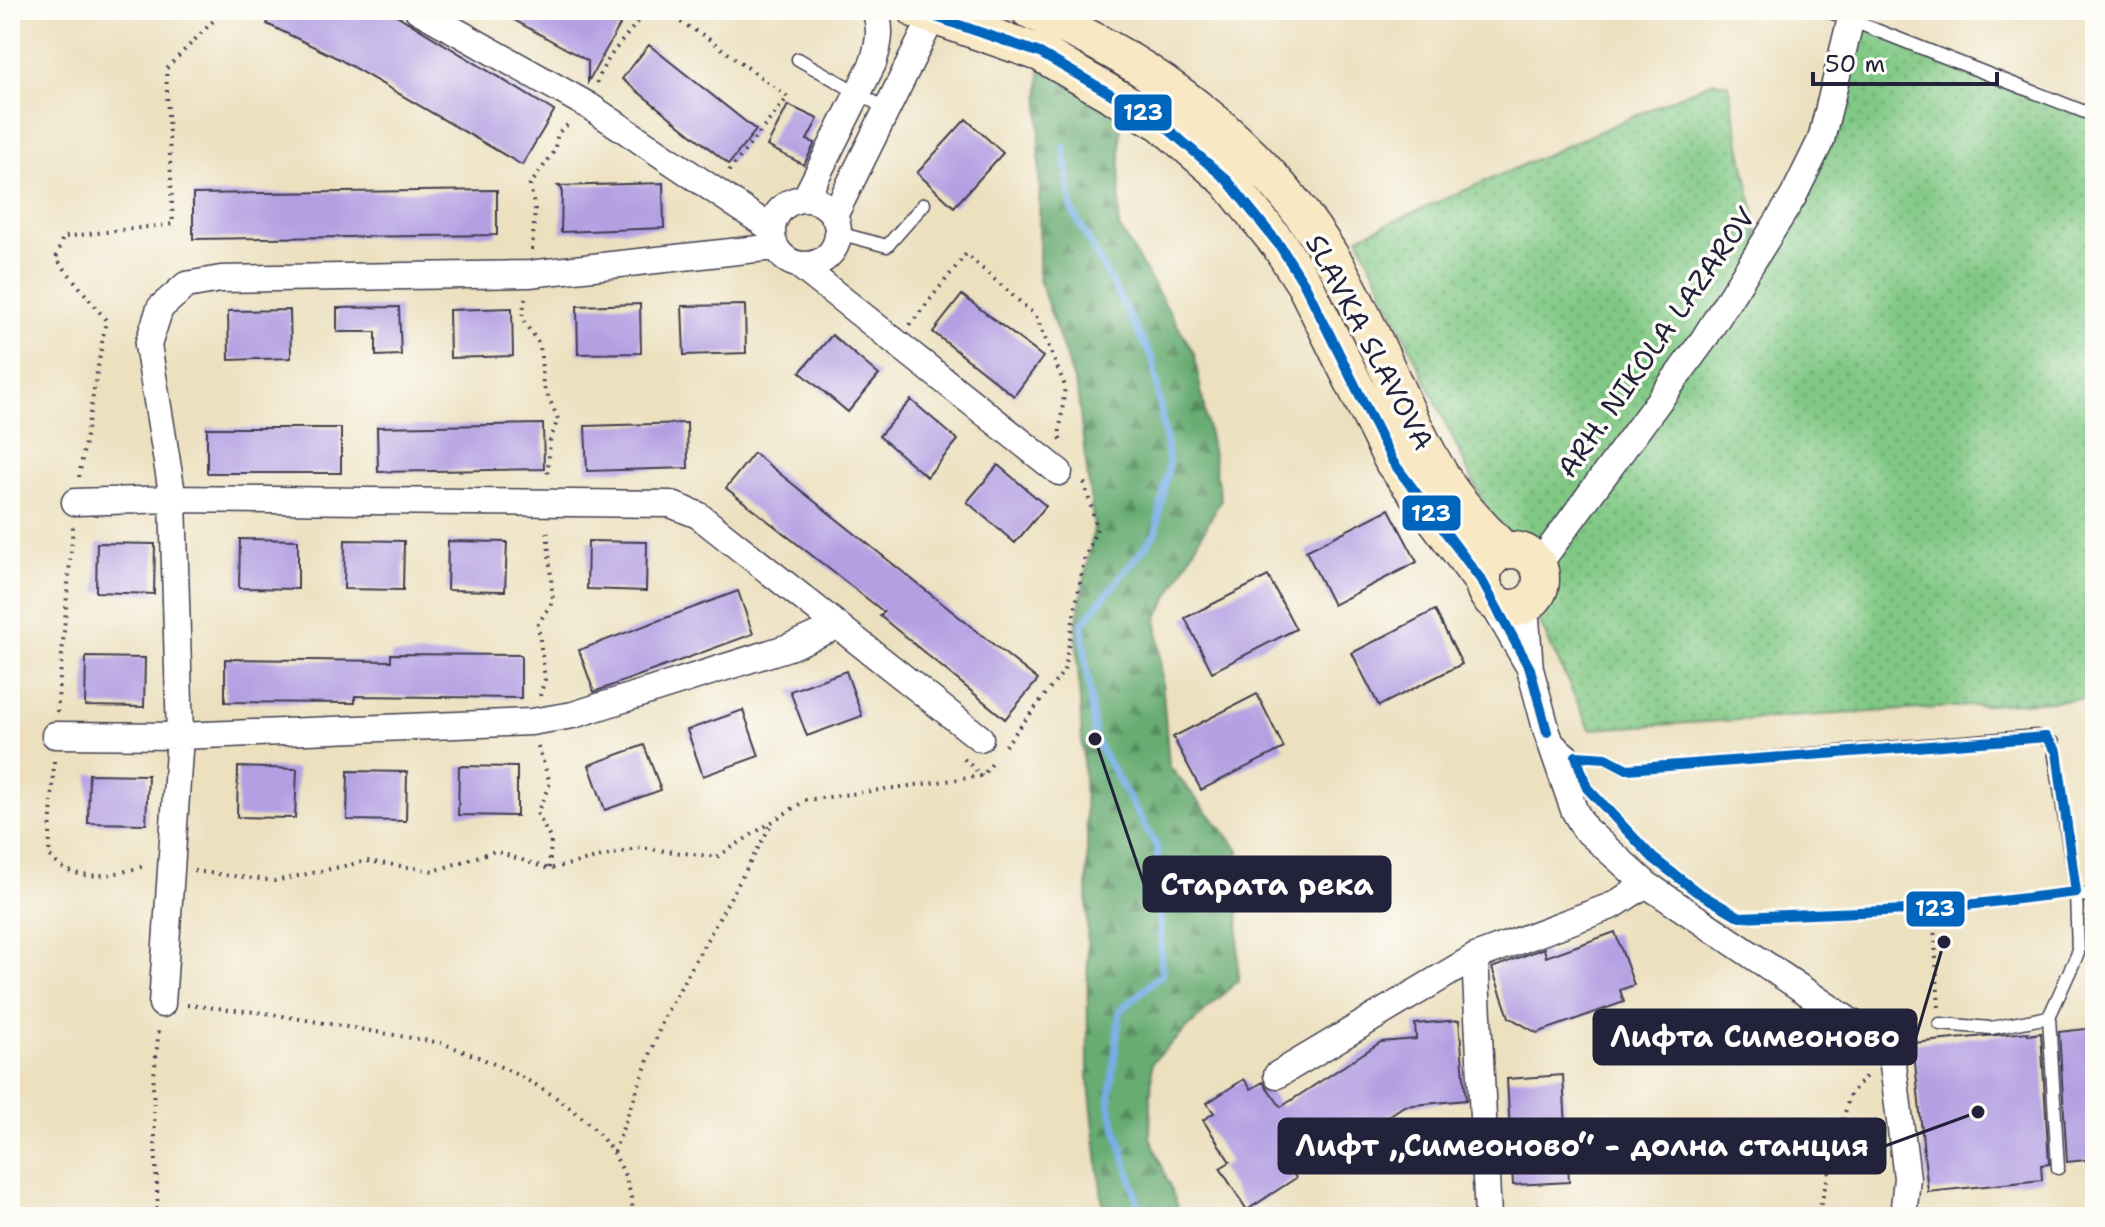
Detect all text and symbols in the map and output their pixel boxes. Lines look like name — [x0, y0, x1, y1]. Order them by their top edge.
scale bar — [1813, 36, 1997, 86]
text: 50 m — [1825, 48, 1885, 80]
line badge: 123 — [1113, 93, 1173, 132]
text: 123 — [1123, 98, 1163, 127]
street label: ARH. NIKOLA LAZAROV — [1548, 199, 1764, 485]
street label: SLAVKA SLAVOVA — [1297, 227, 1443, 457]
line badge: 123 — [1401, 494, 1462, 532]
text: 123 — [1411, 499, 1451, 528]
callout: Старата река — [1144, 857, 1390, 911]
text: Старата река — [1160, 864, 1374, 905]
line badge: 123 — [1905, 890, 1966, 928]
text: 123 — [1915, 894, 1955, 923]
callout: Лифта Симеоново — [1594, 1010, 1916, 1064]
text: Лифта Симеоново — [1610, 1016, 1900, 1057]
callout: Лифт „Симеоново“ - долна станция — [1279, 1119, 1885, 1173]
text: Лифт „Симеоново“ - долна станция — [1295, 1125, 1869, 1166]

